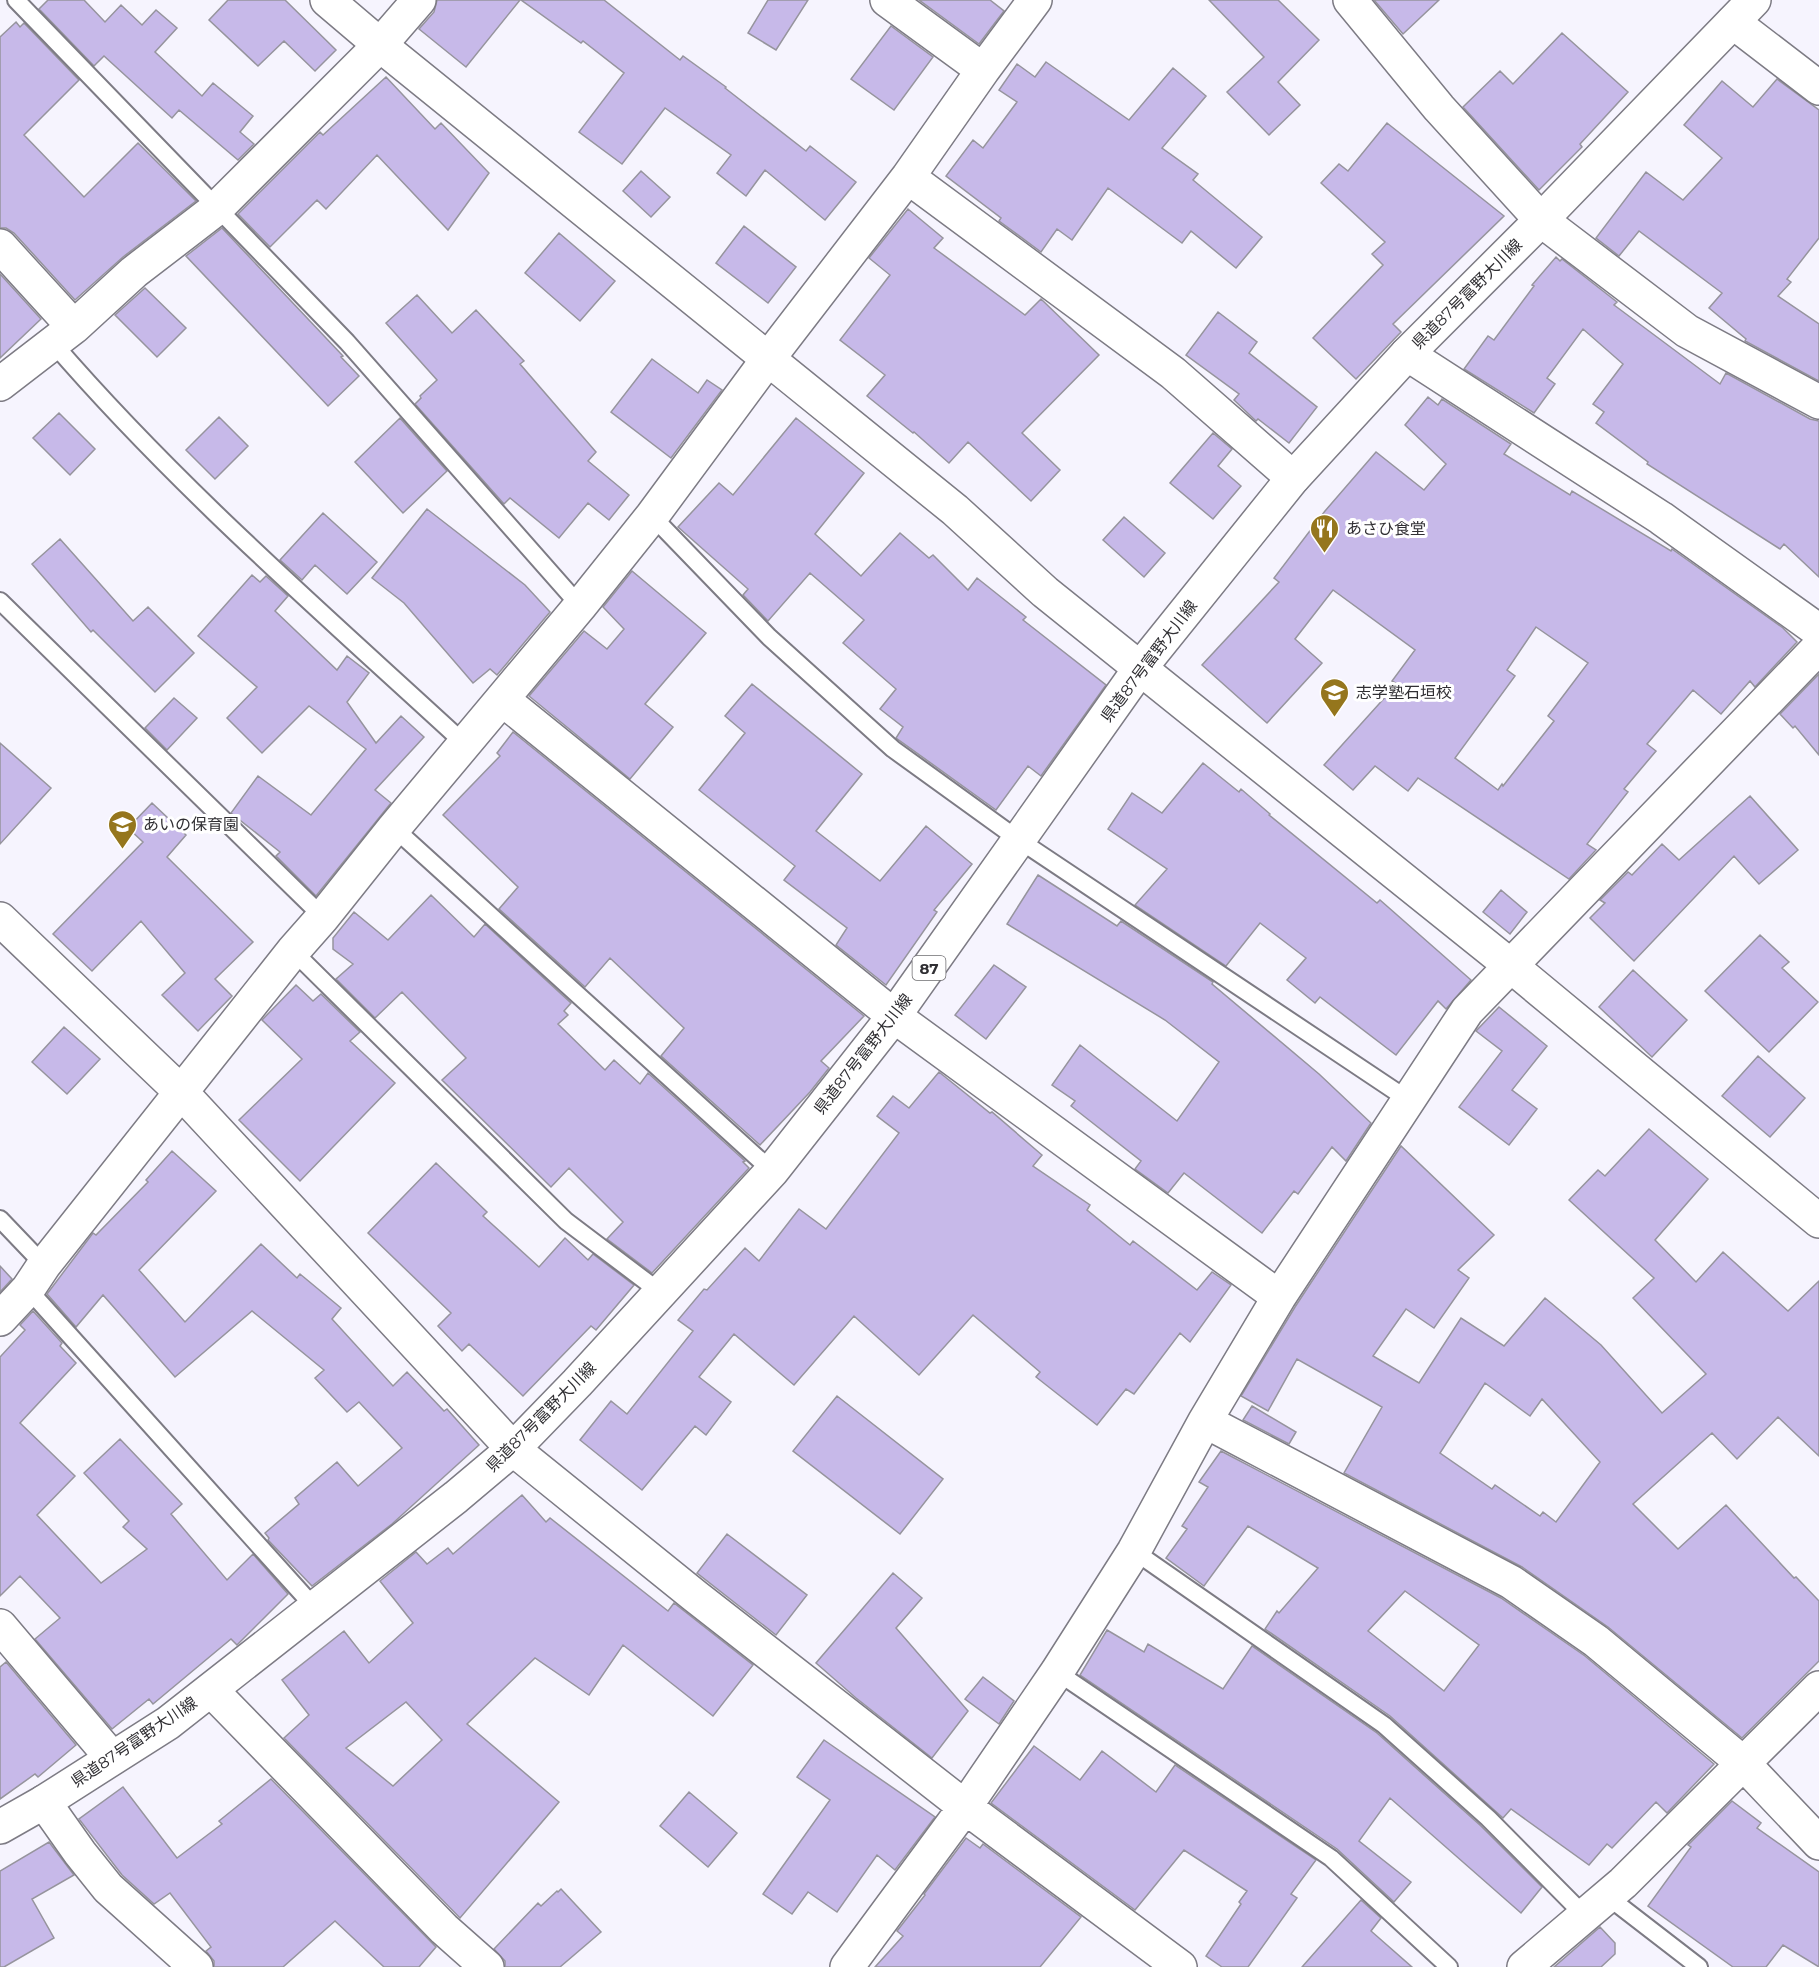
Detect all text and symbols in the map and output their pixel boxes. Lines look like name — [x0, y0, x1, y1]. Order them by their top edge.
street label: 県道87号富野大川線 — [1408, 235, 1526, 353]
restaurant icon: あさひ食堂 — [1309, 512, 1341, 554]
place label: あさひ食堂 — [1346, 519, 1426, 538]
street label: 県道87号富野大川線 — [1097, 596, 1201, 726]
school or university icon: 志学塾石垣校 — [1319, 676, 1351, 718]
place label: 志学塾石垣校 — [1356, 683, 1452, 702]
school or university icon: あいの保育園 — [106, 808, 138, 850]
place label: あいの保育園 — [143, 815, 239, 834]
road number: 87 — [912, 956, 946, 980]
street label: 県道87号富野大川線 — [810, 990, 916, 1118]
street label: 県道87号富野大川線 — [482, 1358, 600, 1476]
street label: 県道87号富野大川線 — [67, 1693, 201, 1791]

